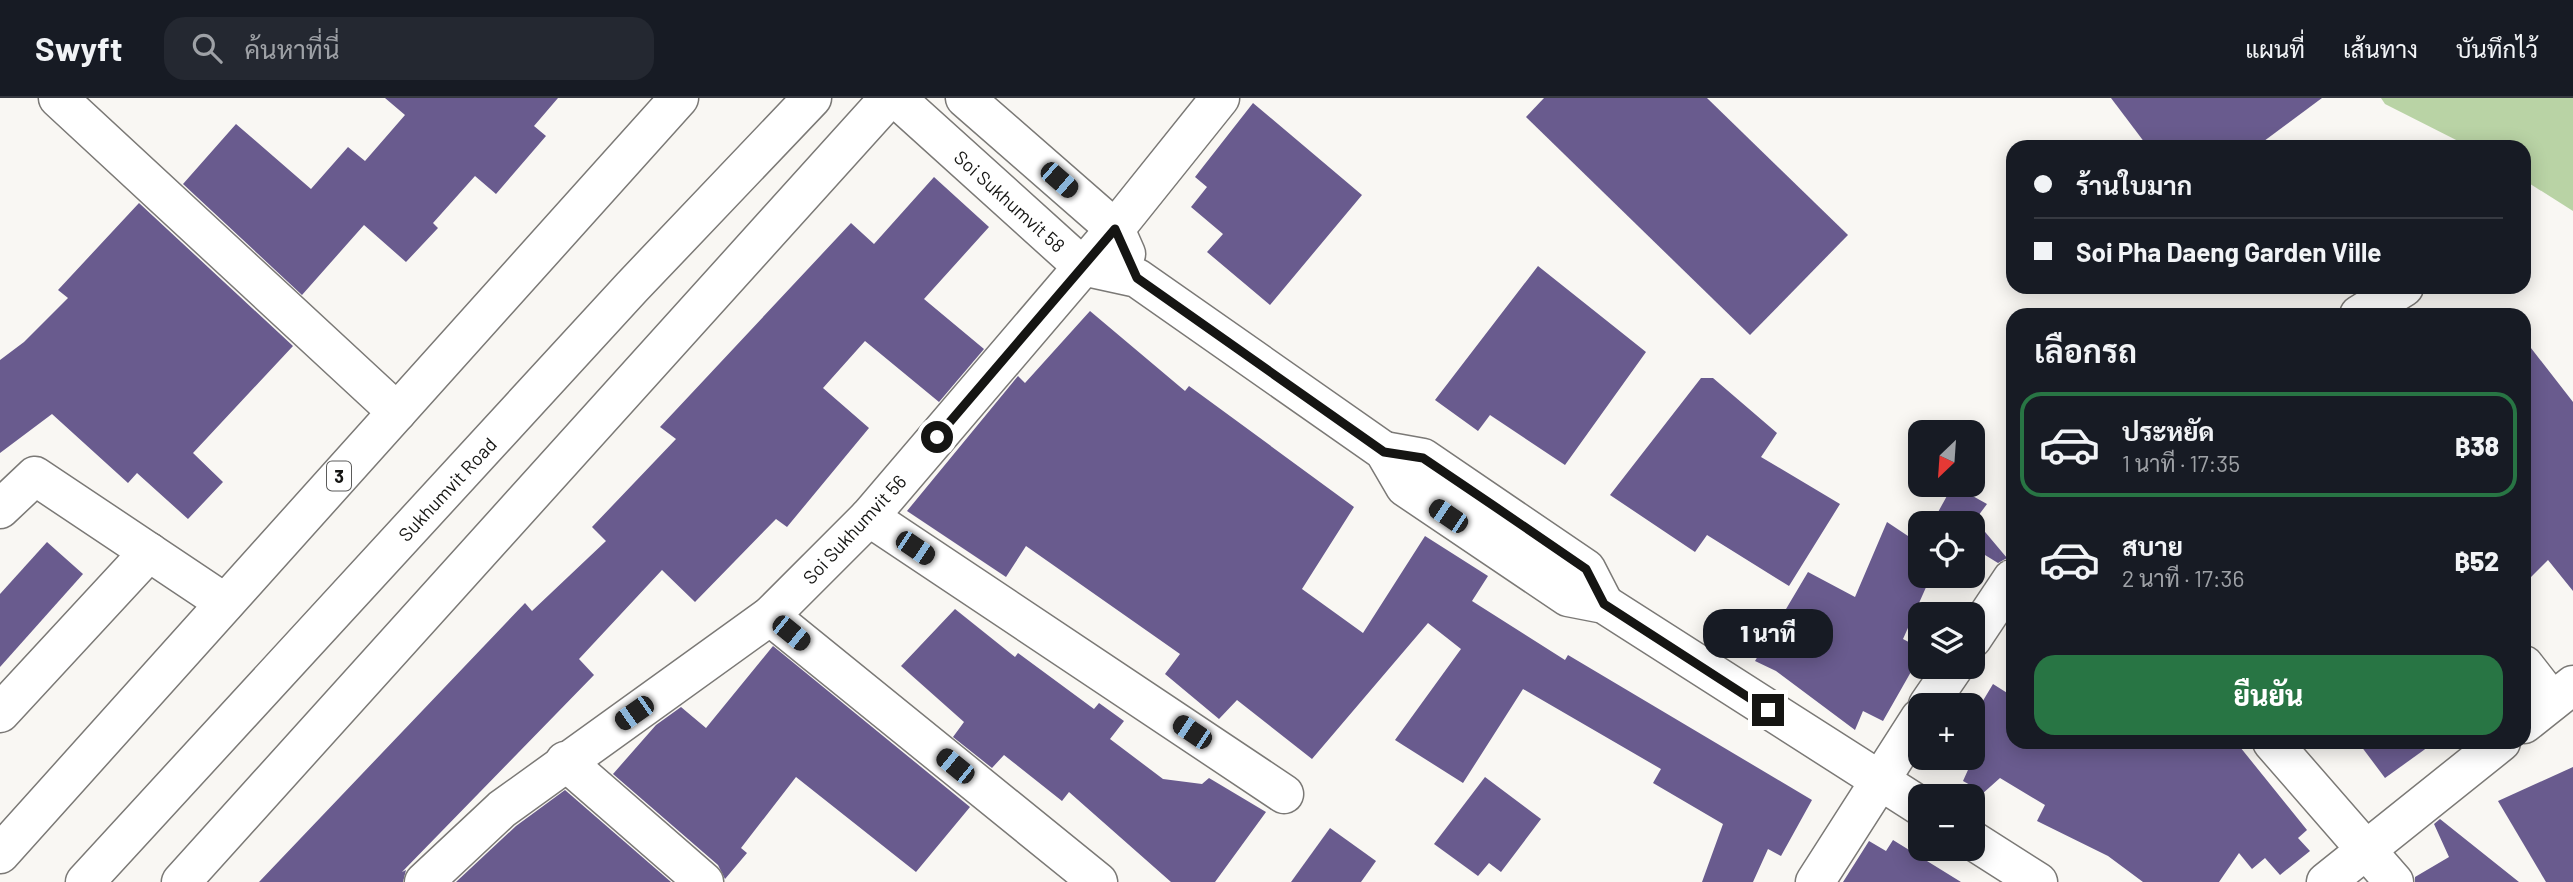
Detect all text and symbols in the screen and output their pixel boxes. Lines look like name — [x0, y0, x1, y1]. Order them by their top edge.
search box — [164, 17, 654, 80]
text: Swyft — [35, 28, 122, 68]
icon: search — [188, 29, 226, 67]
text: ค้นหาที่นี่ — [244, 33, 339, 64]
text: แผนที่ — [2245, 34, 2305, 63]
text: เส้นทาง — [2343, 34, 2418, 63]
text: บันทึกไว้ — [2456, 34, 2538, 63]
street label: Soi Sukhumvit 58 — [950, 145, 1070, 257]
car — [1037, 158, 1082, 202]
text: ร้านใบมาก — [2076, 169, 2192, 200]
text: Soi Pha Daeng Garden Ville — [2076, 236, 2381, 267]
text: เลือกรถ — [2034, 331, 2137, 369]
icon: car — [2038, 413, 2101, 476]
text: ประหยัด — [2122, 415, 2215, 446]
north arrow — [1908, 420, 1984, 497]
map controls — [1908, 420, 1985, 861]
route start — [921, 421, 953, 453]
text: ฿38 — [2455, 430, 2499, 461]
street label: Sukhumvit Road — [393, 432, 501, 546]
text: 1 นาที · 17:35 — [2122, 449, 2240, 477]
road number: 3 — [327, 462, 351, 490]
street label: Soi Sukhumvit 56 — [798, 470, 910, 588]
car — [1425, 496, 1472, 536]
button: locate — [1908, 511, 1985, 588]
car — [892, 528, 939, 568]
icon: car — [2038, 528, 2101, 591]
text: สบาย — [2122, 530, 2183, 561]
text: ฿52 — [2454, 545, 2499, 576]
text: 2 นาที · 17:36 — [2122, 564, 2244, 592]
button: layers — [1908, 602, 1985, 679]
callout: 1 นาที — [1703, 608, 1833, 658]
car — [769, 612, 814, 654]
text: 1 นาที — [1740, 619, 1796, 647]
button: ยืนยัน — [2034, 655, 2503, 735]
car — [611, 692, 658, 734]
button: + — [1908, 693, 1985, 770]
route end — [1752, 694, 1784, 726]
car — [1169, 712, 1216, 752]
car — [933, 745, 978, 787]
button: − — [1908, 784, 1985, 861]

